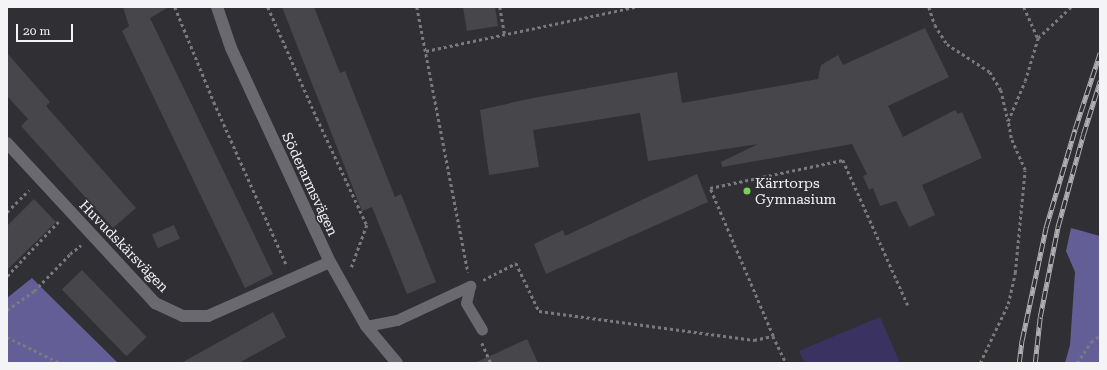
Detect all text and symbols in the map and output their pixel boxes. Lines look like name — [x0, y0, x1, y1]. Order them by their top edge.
scale bar — [18, 16, 75, 42]
text: 20 m — [23, 24, 50, 38]
street label: Söderarmsvägen — [279, 130, 341, 238]
place label: Kärrtorps Gymnasium — [755, 175, 836, 208]
marker: Kärrtorps Gymnasium — [742, 186, 752, 196]
street label: Huvudskärsvägen — [76, 197, 172, 295]

